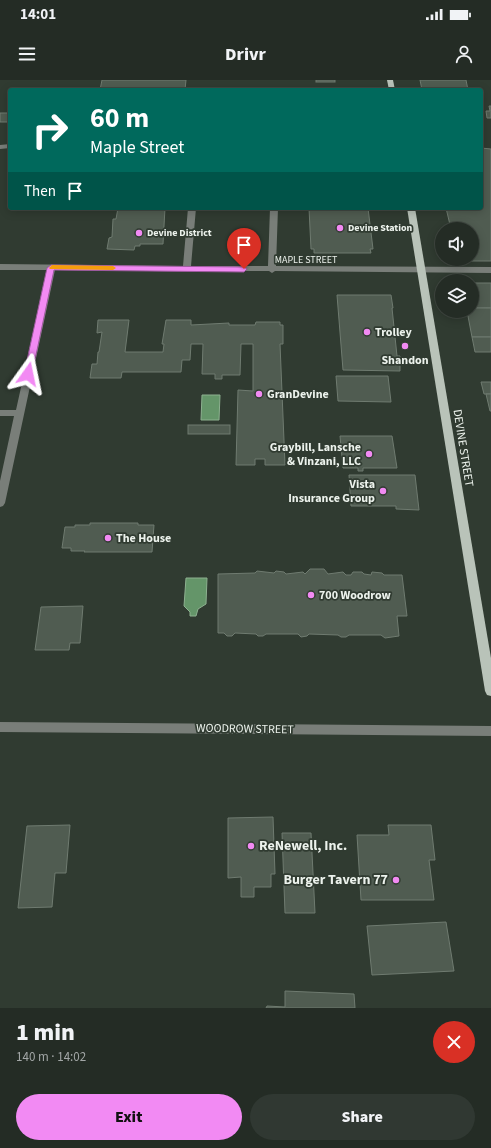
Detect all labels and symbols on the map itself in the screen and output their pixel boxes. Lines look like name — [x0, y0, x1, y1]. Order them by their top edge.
place label: Devine Station — [348, 221, 412, 235]
marker: Devine Station — [335, 223, 345, 233]
place label: Devine District — [147, 226, 212, 240]
marker: Devine District — [134, 228, 144, 238]
pin — [227, 228, 261, 269]
street label: MAPLE STREET — [275, 253, 338, 267]
place label: Trolley — [375, 324, 412, 341]
marker: Trolley — [362, 327, 372, 337]
marker: Shandon — [400, 341, 410, 351]
place label: Shandon — [381, 352, 429, 369]
position arrow — [7, 353, 49, 395]
place label: GranDevine — [267, 386, 329, 403]
marker: GranDevine — [254, 389, 264, 399]
street label: DEVINE STREET — [449, 408, 478, 488]
place label: Graybill, Lansche & Vinzani, LLC — [270, 439, 361, 470]
marker: Graybill, Lansche & Vinzani, LLC — [364, 449, 374, 459]
place label: Vista Insurance Group — [288, 476, 375, 507]
marker: Vista Insurance Group — [378, 486, 388, 496]
place label: The House — [116, 530, 171, 547]
marker: The House — [103, 533, 113, 543]
place label: 700 Woodrow — [319, 587, 392, 604]
marker: 700 Woodrow — [306, 590, 316, 600]
street label: WOODROW STREET — [196, 720, 295, 738]
place label: ReNewell, Inc. — [259, 836, 347, 856]
marker: ReNewell, Inc. — [246, 841, 256, 851]
place label: Burger Tavern 77 — [283, 870, 388, 890]
marker: Burger Tavern 77 — [391, 875, 401, 885]

